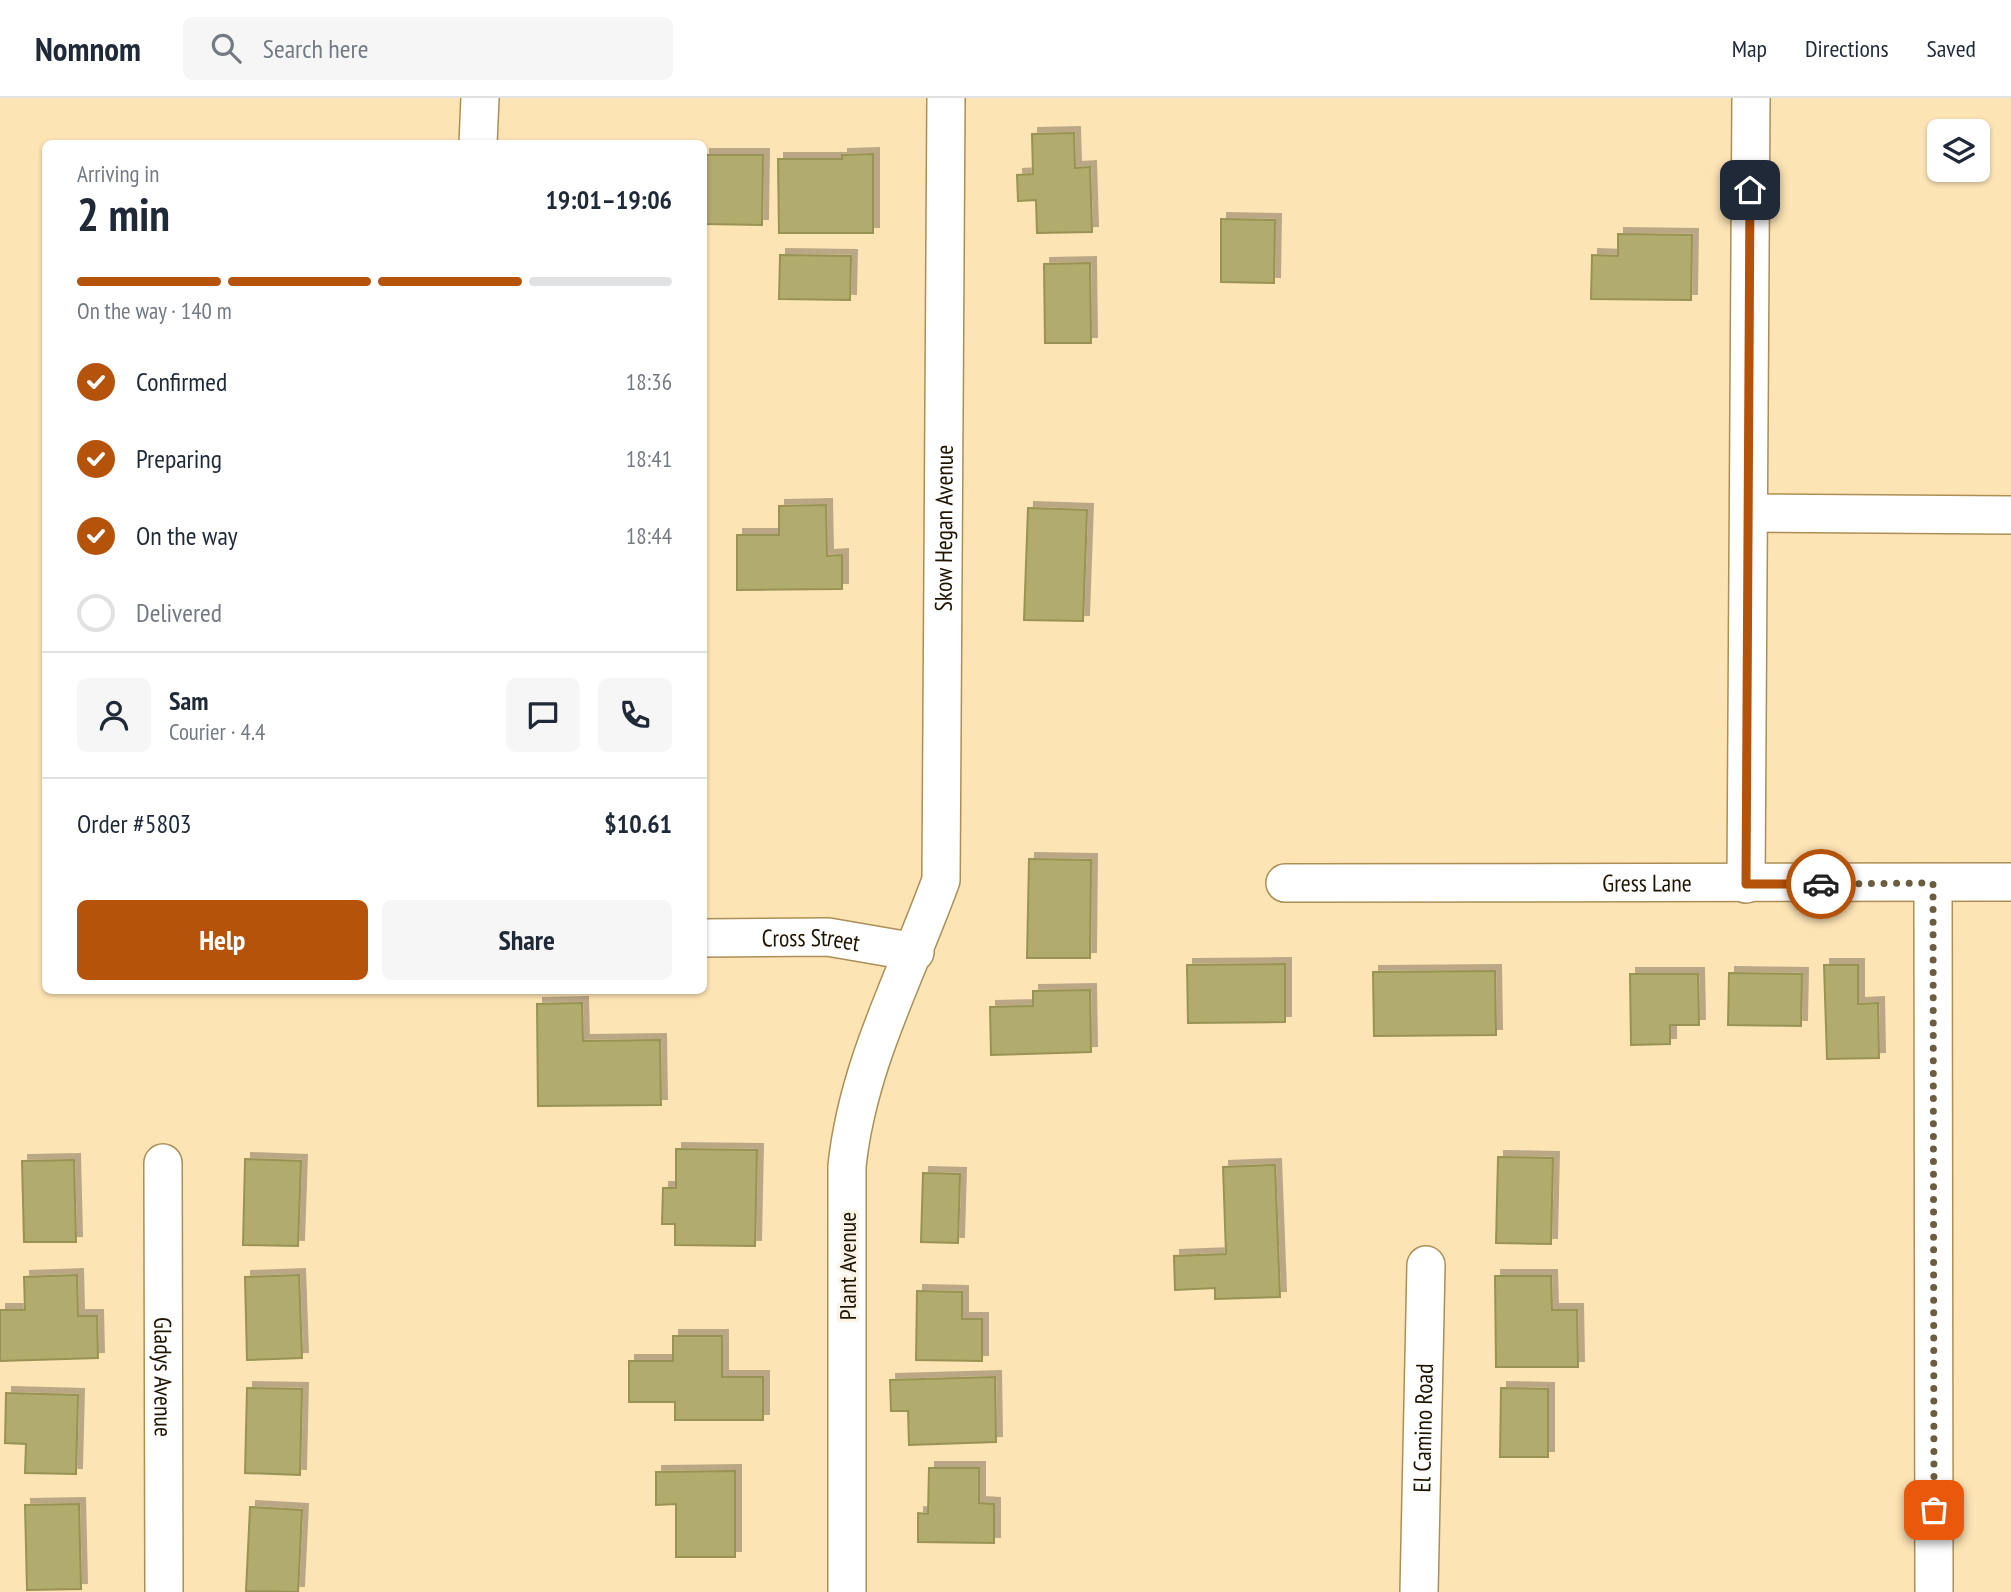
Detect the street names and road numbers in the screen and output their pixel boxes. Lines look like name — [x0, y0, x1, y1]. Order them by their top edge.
street label: Skow Hegan Avenue — [927, 445, 959, 611]
street label: Gress Lane — [1602, 867, 1692, 898]
street label: Cross Street — [762, 922, 863, 958]
street label: Plant Avenue — [832, 1212, 863, 1320]
street label: Gladys Avenue — [148, 1317, 179, 1437]
street label: El Camino Road — [1406, 1363, 1439, 1493]

